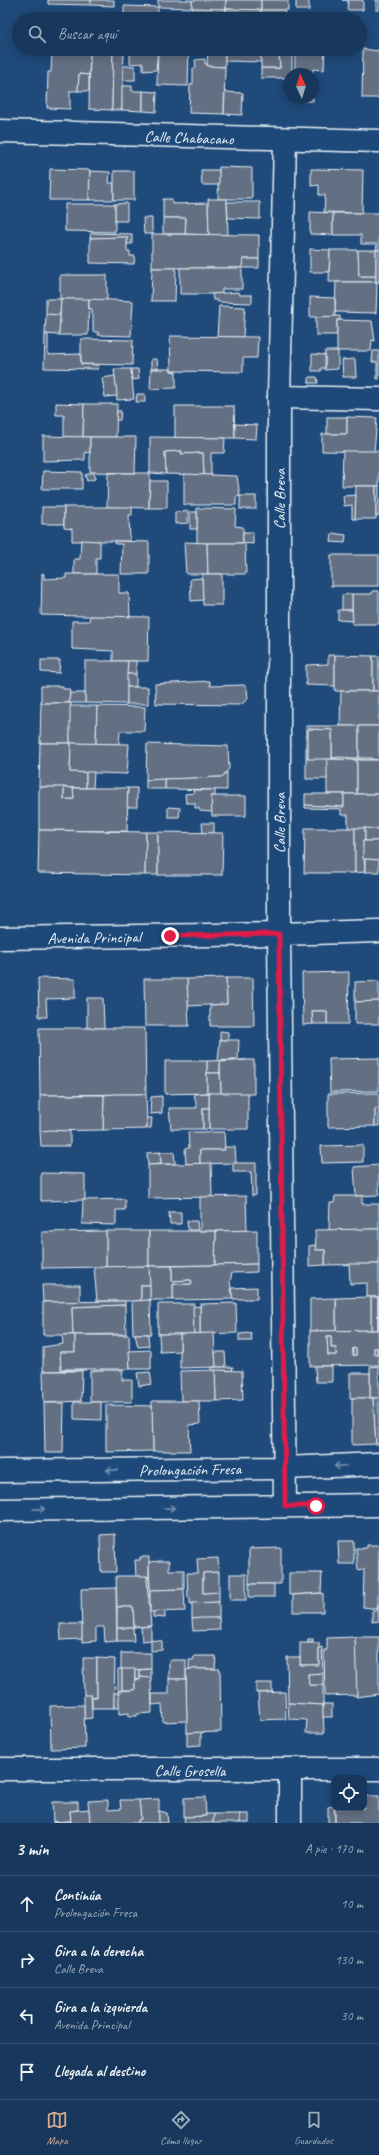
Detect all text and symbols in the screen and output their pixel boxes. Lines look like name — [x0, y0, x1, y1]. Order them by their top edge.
search box — [12, 12, 367, 56]
icon: search — [26, 23, 48, 45]
text: Buscar aquí — [58, 25, 117, 44]
north arrow — [283, 68, 319, 104]
street label: Calle Chabacano — [144, 126, 235, 150]
street label: Calle Breva — [270, 468, 290, 529]
street label: Calle Breva — [270, 792, 290, 853]
street label: Avenida Principal — [47, 927, 144, 949]
route end — [161, 927, 179, 945]
street label: Prolongación Fresa — [139, 1459, 243, 1481]
one-way arrow — [334, 1462, 347, 1470]
one-way arrow — [106, 1466, 119, 1474]
route start — [307, 1497, 325, 1515]
one-way arrow — [162, 1504, 175, 1512]
one-way arrow — [32, 1505, 45, 1513]
street label: Calle Grosella — [155, 1761, 227, 1781]
map controls — [331, 1775, 367, 1811]
button: locate — [331, 1775, 367, 1811]
text: 3 min — [16, 1839, 49, 1860]
text: A pie · 170 m — [305, 1841, 363, 1857]
text: Continúa — [54, 1886, 101, 1905]
icon: ahead — [16, 1893, 38, 1915]
text: 10 m — [341, 1896, 363, 1912]
text: Prolongación Fresa — [54, 1905, 137, 1921]
text: Gira a la derecha — [54, 1942, 143, 1961]
icon: right — [16, 1949, 38, 1971]
text: 130 m — [335, 1952, 363, 1968]
text: Calle Breva — [54, 1961, 103, 1977]
text: Gira a la izquierda — [54, 1998, 147, 2017]
icon: left — [16, 2005, 38, 2027]
text: 30 m — [341, 2008, 363, 2024]
text: Avenida Principal — [54, 2017, 130, 2033]
icon: arrive — [16, 2061, 38, 2083]
text: Llegada al destino — [54, 2062, 145, 2081]
tab: Mapa — [46, 2109, 68, 2147]
tab: Cómo llegar — [160, 2109, 202, 2147]
tab: Guardados — [294, 2109, 333, 2147]

